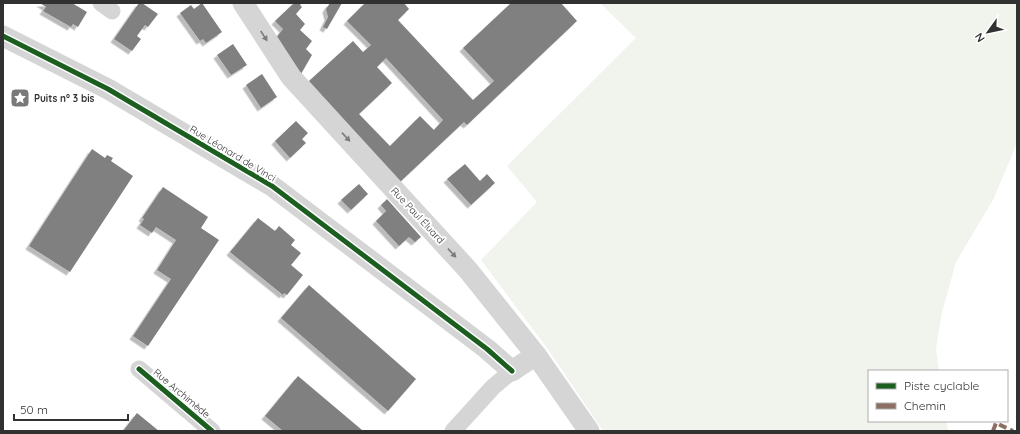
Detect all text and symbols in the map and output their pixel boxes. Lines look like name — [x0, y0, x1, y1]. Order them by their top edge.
north arrow — [968, 12, 1008, 52]
text: N — [972, 30, 988, 45]
one-way arrow — [260, 31, 268, 41]
place icon: Puits n° 3 bis — [9, 87, 31, 109]
place label: Puits n° 3 bis — [34, 92, 95, 105]
street label: Rue Léonard de Vinci — [187, 123, 278, 184]
one-way arrow — [341, 132, 350, 142]
street label: Rue Paul Éluard — [388, 184, 447, 246]
one-way arrow — [448, 248, 457, 258]
street label: Rue Archimède — [151, 366, 213, 421]
legend — [868, 370, 1008, 422]
text: Piste cyclable — [904, 378, 980, 393]
scale bar — [14, 396, 128, 422]
text: Chemin — [904, 398, 946, 413]
text: 50 m — [20, 402, 48, 417]

